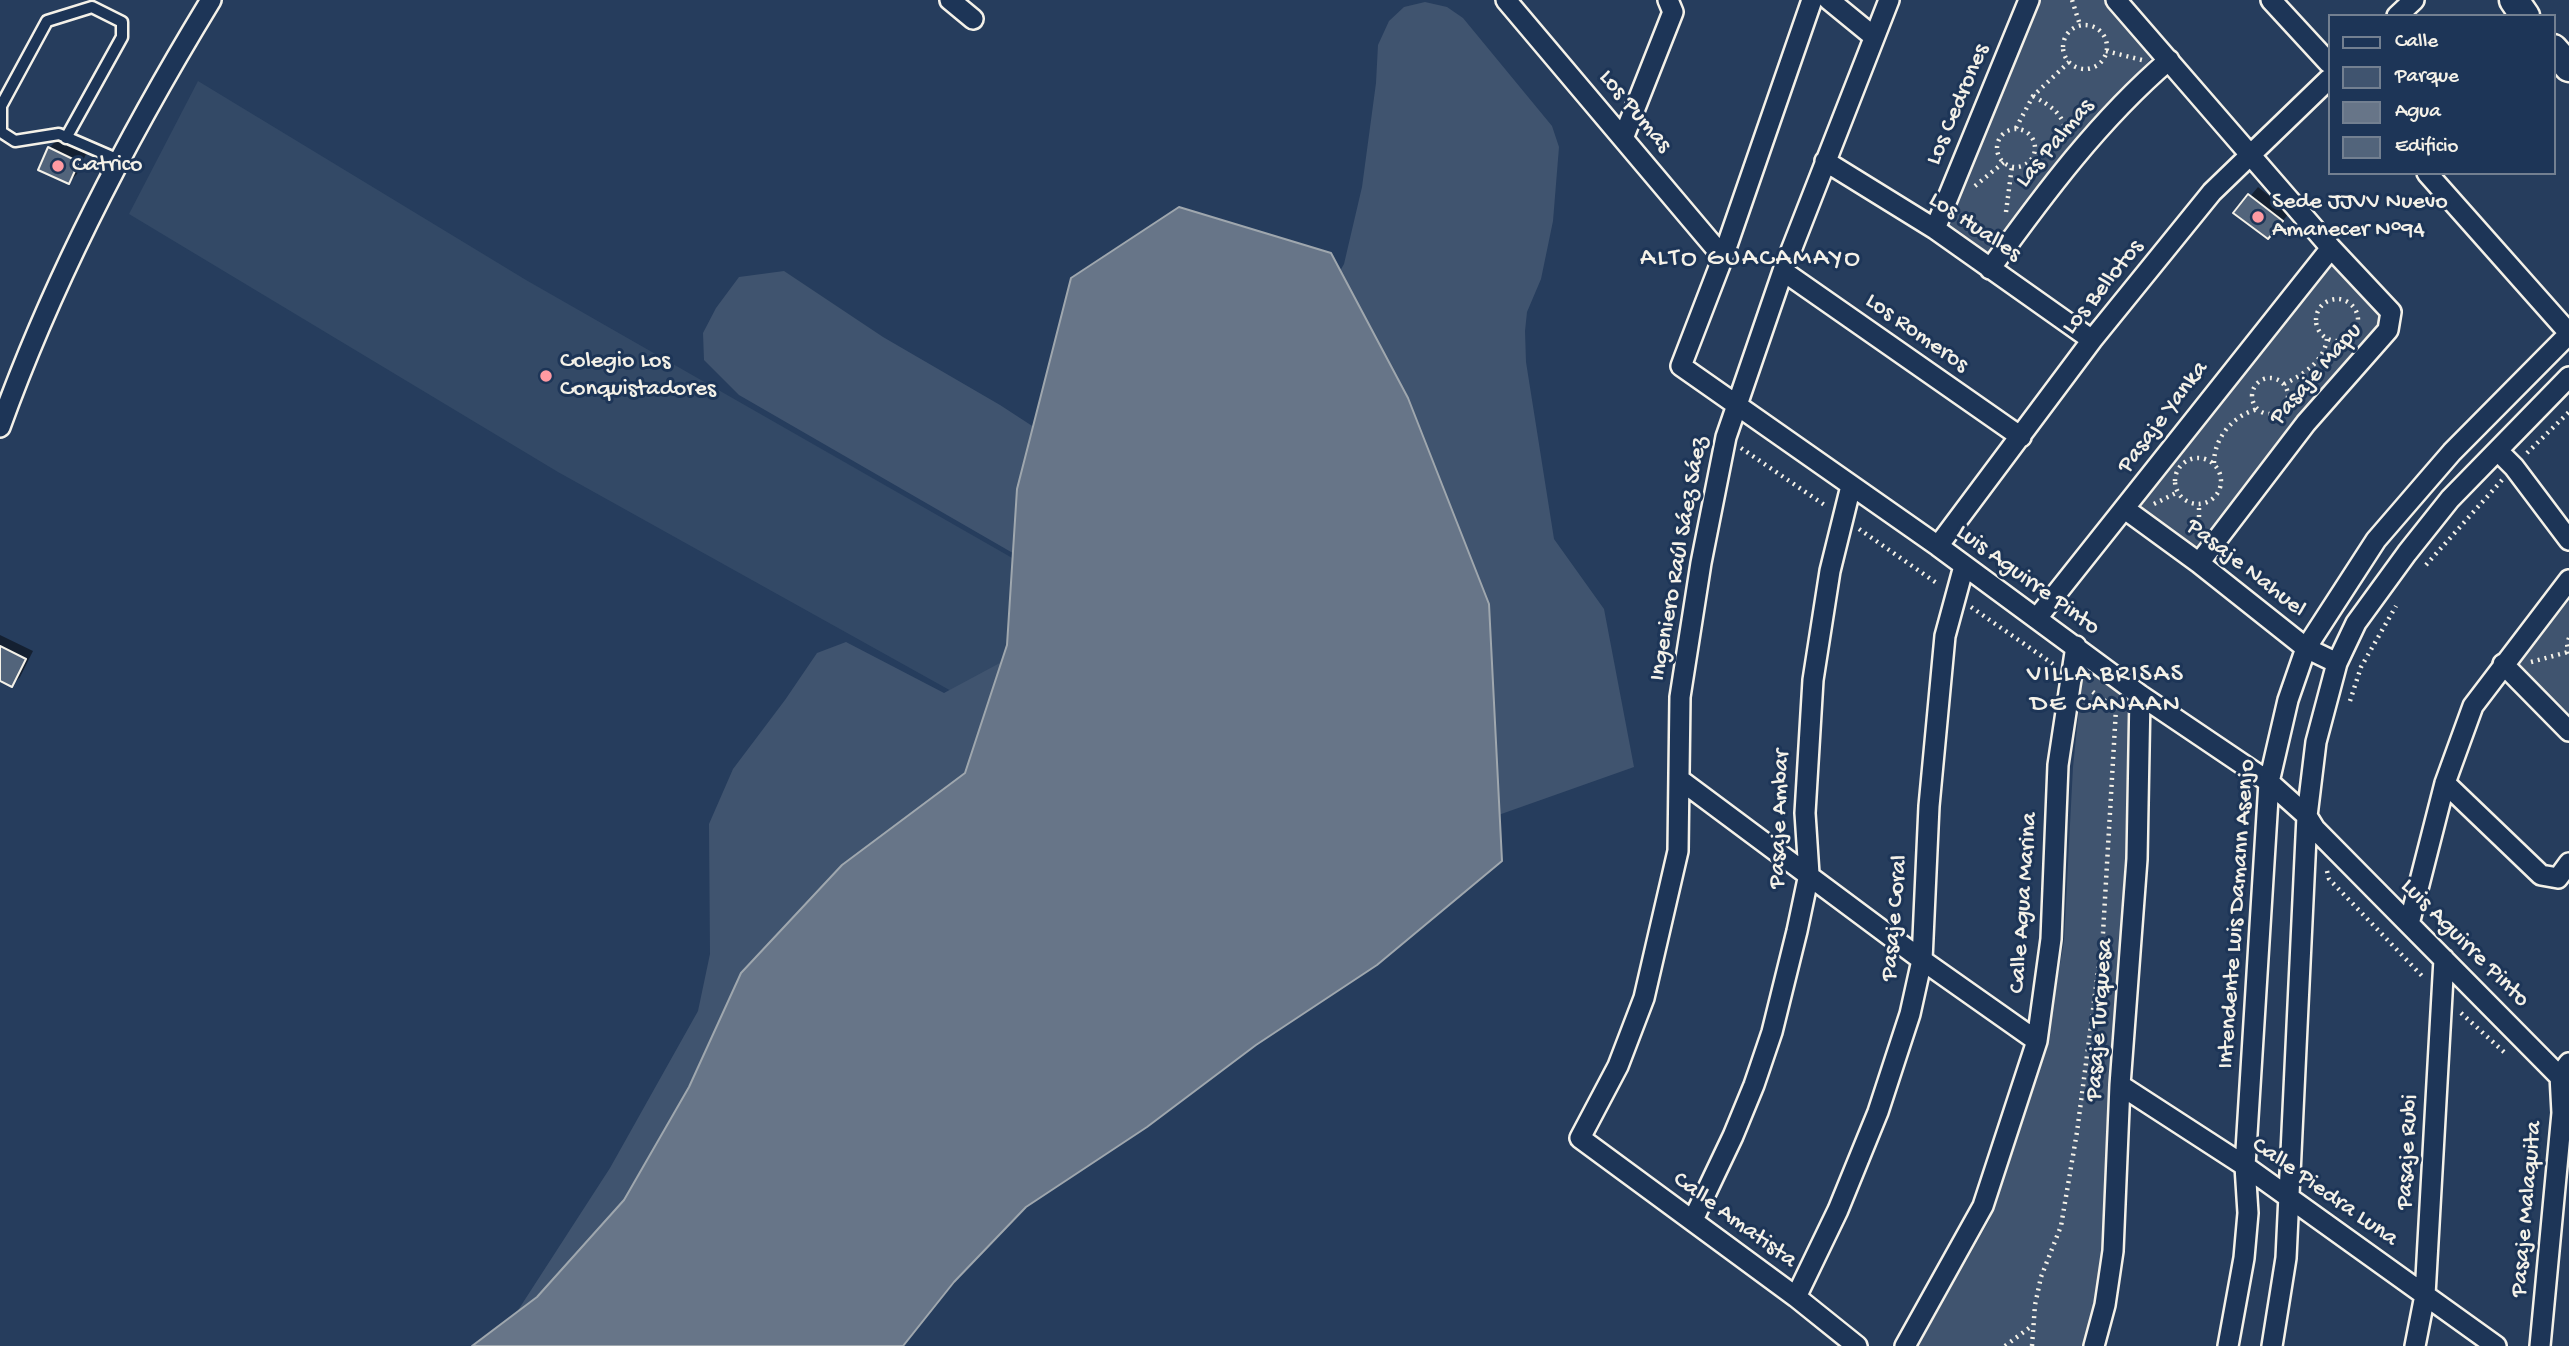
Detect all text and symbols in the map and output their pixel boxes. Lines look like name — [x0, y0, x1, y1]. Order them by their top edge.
legend — [2328, 14, 2555, 175]
text: Calle — [2395, 30, 2438, 55]
street label: Los Cedrones — [1921, 40, 1997, 170]
street label: Los Pumas — [1591, 65, 1677, 159]
text: Parque — [2395, 65, 2459, 90]
street label: Las Palmas — [2010, 93, 2102, 195]
text: Agua — [2395, 100, 2441, 125]
text: Edificio — [2395, 135, 2459, 160]
place label: Catrico — [72, 152, 142, 180]
marker: Catrico — [50, 158, 66, 174]
street label: Los Hualles — [1922, 186, 2026, 270]
place label: Sede JJVV Nuevo Amanecer N°94 — [2272, 189, 2448, 245]
marker: Sede JJVV Nuevo Amanecer N°94 — [2250, 209, 2266, 225]
street label: Los Bellotos — [2057, 234, 2151, 342]
district label: ALTO GUACAMAYO — [1642, 244, 1860, 276]
street label: Los Romeros — [1859, 288, 1973, 380]
street label: Pasaje Mapu — [2265, 318, 2369, 432]
place label: Colegio Los Conquistadores — [560, 348, 716, 404]
street label: Pasaje Yanka — [2112, 356, 2216, 480]
marker: Colegio Los Conquistadores — [538, 368, 554, 384]
street label: Ingeniero Raúl Sáez Sáez — [1644, 435, 1716, 683]
street label: Pasaje Nahuel — [2179, 513, 2311, 625]
street label: Luis Aguirre Pinto — [1949, 519, 2105, 643]
district label: VILLA BRISAS DE CANAAN — [2029, 660, 2183, 722]
street label: Pasaje Ambar — [1764, 749, 1798, 889]
street label: Intendente Luis Damann Asenjo — [2213, 758, 2263, 1070]
street label: Calle Agua Marina — [2004, 811, 2046, 995]
street label: Pasaje Coral — [1876, 854, 1916, 982]
street label: Luis Aguirre Pinto — [2393, 873, 2535, 1015]
street label: Pasaje Turquesa — [2081, 938, 2121, 1102]
street label: Pasaje Rubi — [2392, 1094, 2426, 1210]
street label: Pasaje Malaquita — [2506, 1120, 2550, 1298]
street label: Calle Piedra Luna — [2245, 1132, 2403, 1254]
street label: Calle Amatista — [1666, 1166, 1802, 1276]

